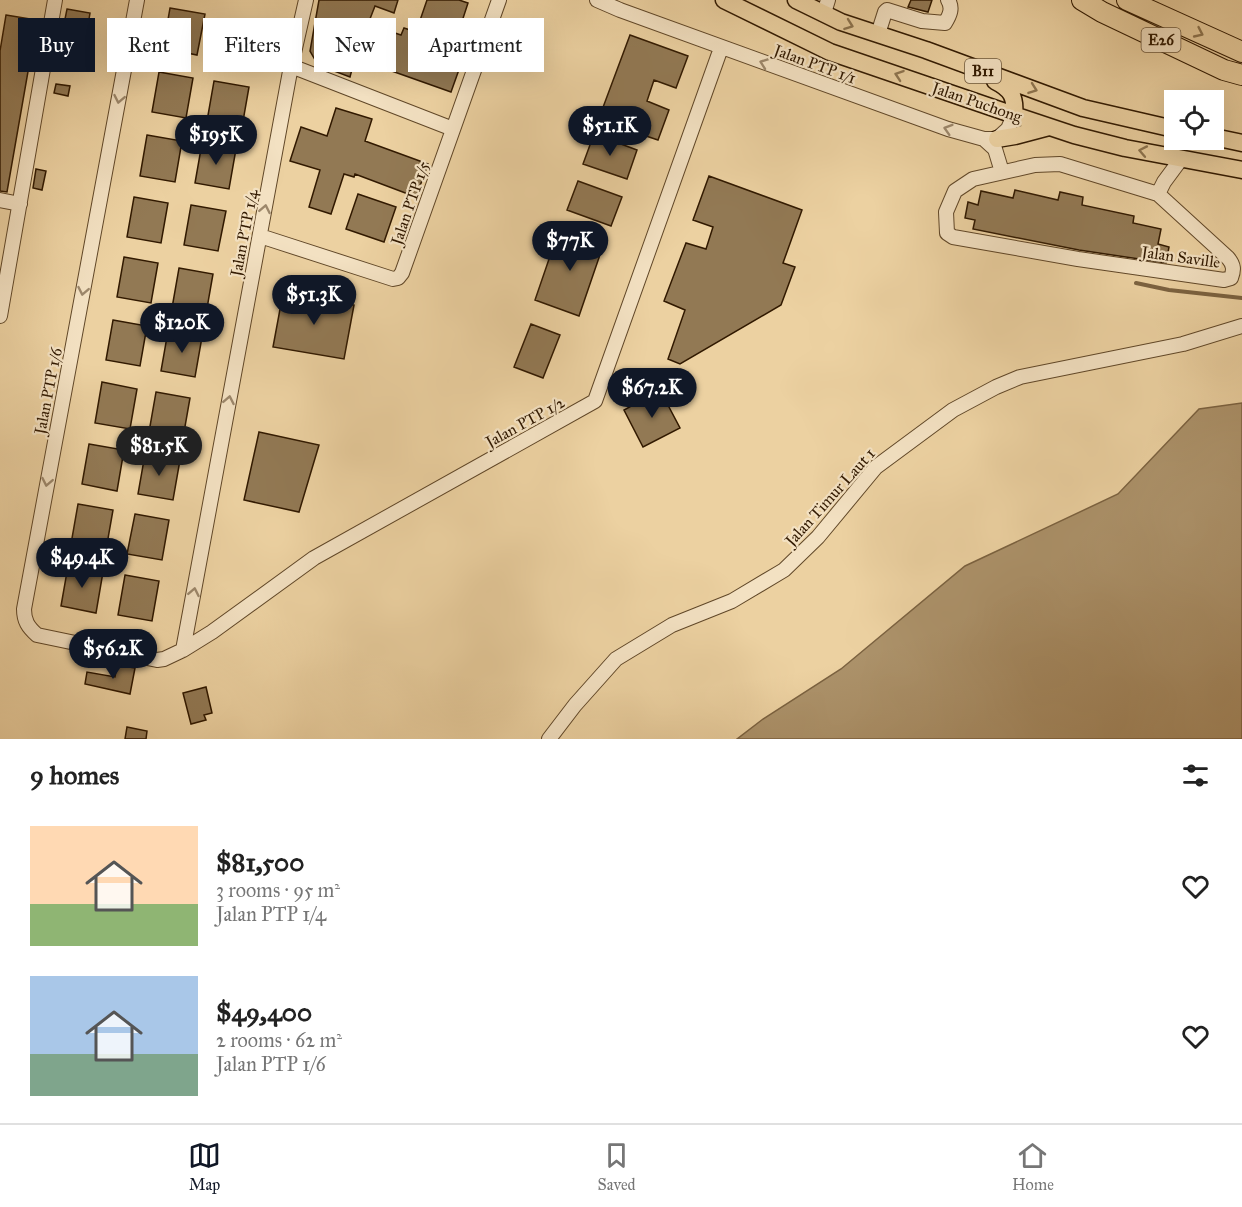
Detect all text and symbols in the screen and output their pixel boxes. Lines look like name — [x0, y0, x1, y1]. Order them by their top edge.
one-way arrow — [844, 17, 854, 30]
chip: Buy — [18, 18, 95, 72]
chip: Rent — [107, 18, 191, 72]
chip: Filters — [203, 18, 302, 72]
chip: New — [314, 18, 396, 72]
chip: Apartment — [408, 18, 544, 72]
one-way arrow — [1193, 26, 1204, 38]
road number: E26 — [1142, 28, 1180, 52]
street label: Jalan PTP 1/1 — [769, 40, 859, 89]
one-way arrow — [760, 58, 770, 71]
road number: B11 — [965, 59, 1001, 83]
one-way arrow — [894, 70, 905, 83]
street label: Jalan Puchong — [927, 77, 1025, 127]
one-way arrow — [1028, 82, 1038, 95]
map controls — [1164, 90, 1224, 150]
button: locate — [1164, 90, 1224, 150]
one-way arrow — [113, 93, 126, 103]
pin: $51.1K — [561, 106, 659, 157]
text: $51.1K — [582, 113, 638, 137]
pin: $195K — [174, 115, 258, 166]
text: $195K — [189, 122, 243, 146]
one-way arrow — [943, 124, 954, 136]
one-way arrow — [1139, 145, 1149, 158]
street label: Jalan PTP 1/5 — [386, 158, 434, 249]
street label: Jalan PTP 1/4 — [226, 187, 263, 280]
one-way arrow — [258, 204, 271, 214]
pin: $77K — [534, 221, 606, 272]
text: $77K — [546, 228, 594, 252]
street label: Jalan Saville — [1138, 242, 1222, 273]
pin: $51.3K — [265, 275, 363, 326]
text: $51.3K — [286, 282, 342, 306]
one-way arrow — [77, 285, 90, 295]
pin: $120K — [140, 303, 224, 354]
text: $120K — [154, 310, 210, 334]
street label: Jalan PTP 1/6 — [30, 345, 67, 438]
pin: $67.2K — [603, 368, 701, 419]
text: $67.2K — [622, 375, 682, 399]
street label: Jalan PTP 1/2 — [480, 392, 568, 453]
one-way arrow — [222, 396, 235, 406]
pin: $81.5K — [110, 426, 208, 477]
text: $81.5K — [130, 433, 188, 457]
street label: Jalan Timur Laut 1 — [780, 444, 880, 552]
one-way arrow — [42, 478, 54, 487]
pin: $49.4K — [33, 538, 131, 589]
text: $49.4K — [50, 545, 114, 569]
one-way arrow — [187, 587, 200, 597]
pin: $56.2K — [64, 629, 162, 680]
text: $56.2K — [83, 636, 143, 660]
text: 9 homes — [30, 759, 119, 791]
icon: filters — [1179, 759, 1212, 792]
text: $81,500 — [216, 846, 304, 878]
icon: home — [78, 850, 150, 922]
icon: heart — [1179, 870, 1212, 903]
text: 3 rooms · 95 m² — [216, 878, 340, 902]
text: Jalan PTP 1/4 — [216, 902, 326, 926]
text: $49,400 — [216, 996, 312, 1028]
icon: home — [78, 1000, 150, 1072]
icon: heart — [1179, 1020, 1212, 1053]
text: 2 rooms · 62 m² — [216, 1028, 342, 1052]
text: Jalan PTP 1/6 — [216, 1052, 326, 1076]
tab: Map — [188, 1139, 221, 1194]
tab: Saved — [598, 1139, 636, 1194]
tab: Home — [1012, 1139, 1054, 1194]

